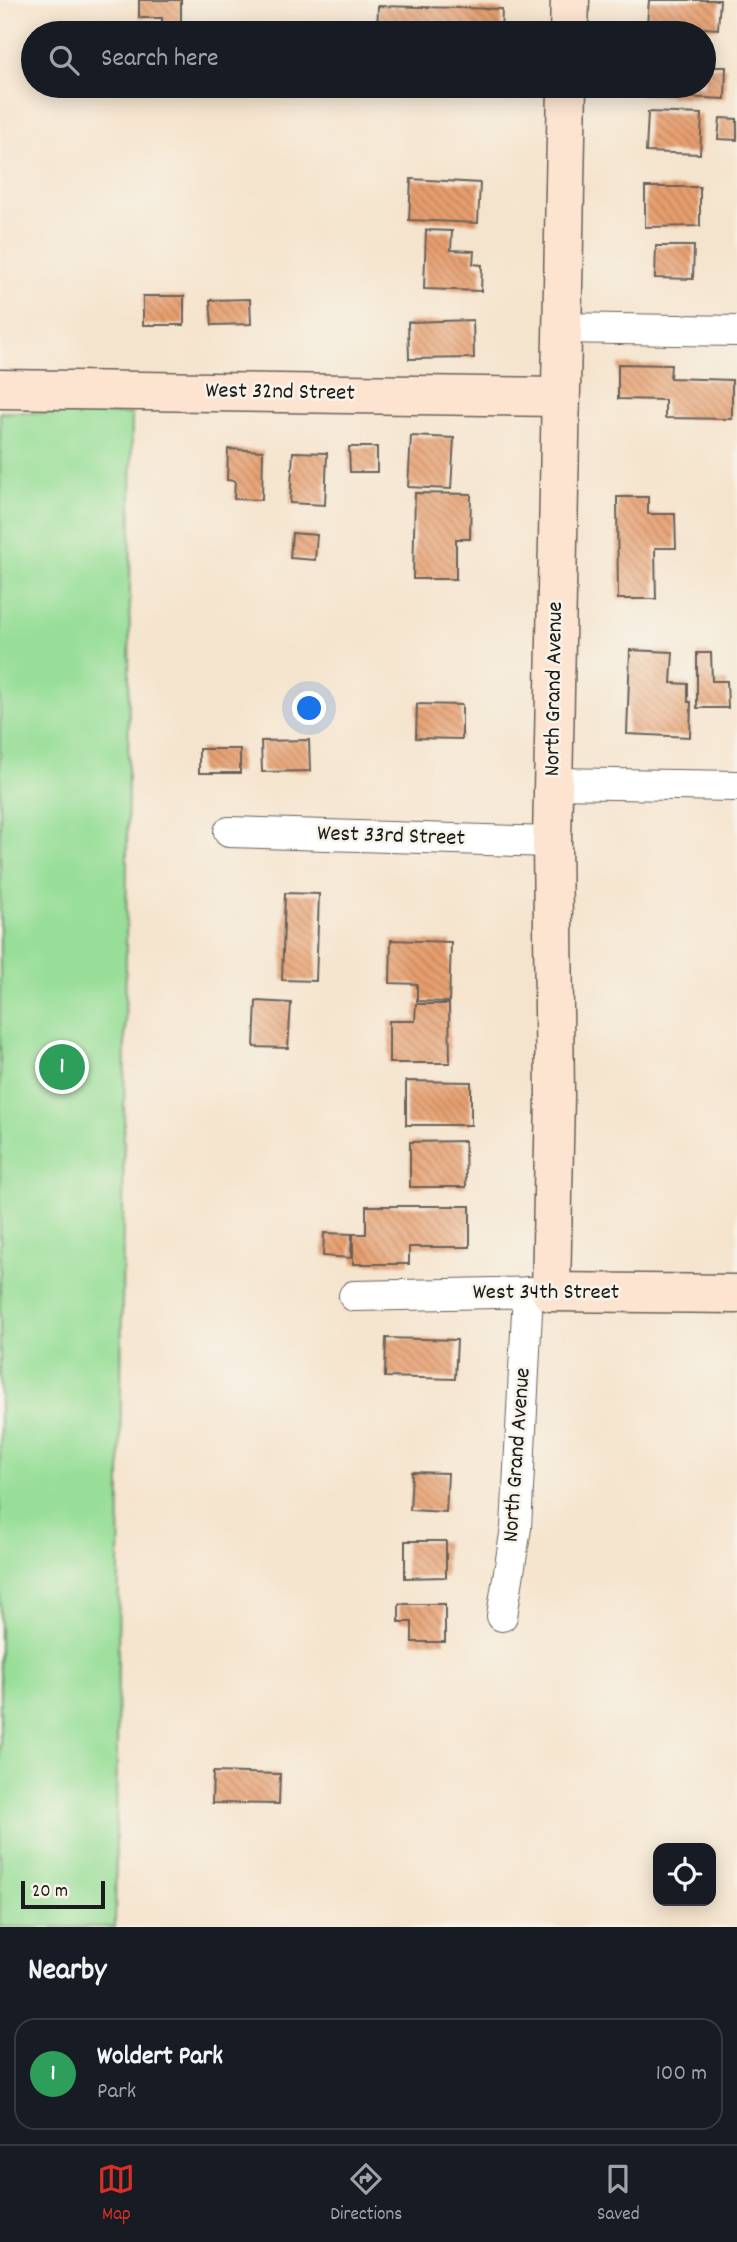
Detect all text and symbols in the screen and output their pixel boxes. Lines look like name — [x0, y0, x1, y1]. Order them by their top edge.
search box — [21, 21, 716, 98]
icon: search — [45, 41, 83, 79]
text: Search here — [101, 41, 219, 78]
street label: West 32nd Street — [205, 375, 355, 411]
street label: North Grand Avenue — [537, 601, 573, 777]
your location — [292, 691, 326, 725]
street label: West 33rd Street — [317, 818, 465, 856]
pin: 1 — [39, 1041, 85, 1093]
street label: West 34th Street — [473, 1277, 619, 1310]
street label: North Grand Avenue — [495, 1367, 541, 1543]
map controls — [653, 1843, 716, 1906]
button: locate — [653, 1843, 716, 1906]
scale bar — [21, 1878, 105, 1910]
text: 20 m — [32, 1879, 68, 1906]
text: Nearby — [28, 1951, 106, 1994]
text: Woldert Park — [97, 2039, 223, 2076]
text: 1 — [50, 2058, 56, 2091]
text: 100 m — [656, 2058, 707, 2091]
text: Park — [97, 2076, 136, 2109]
tab: Map — [97, 2160, 135, 2229]
tab: Directions — [330, 2160, 402, 2229]
tab: Saved — [597, 2160, 640, 2229]

